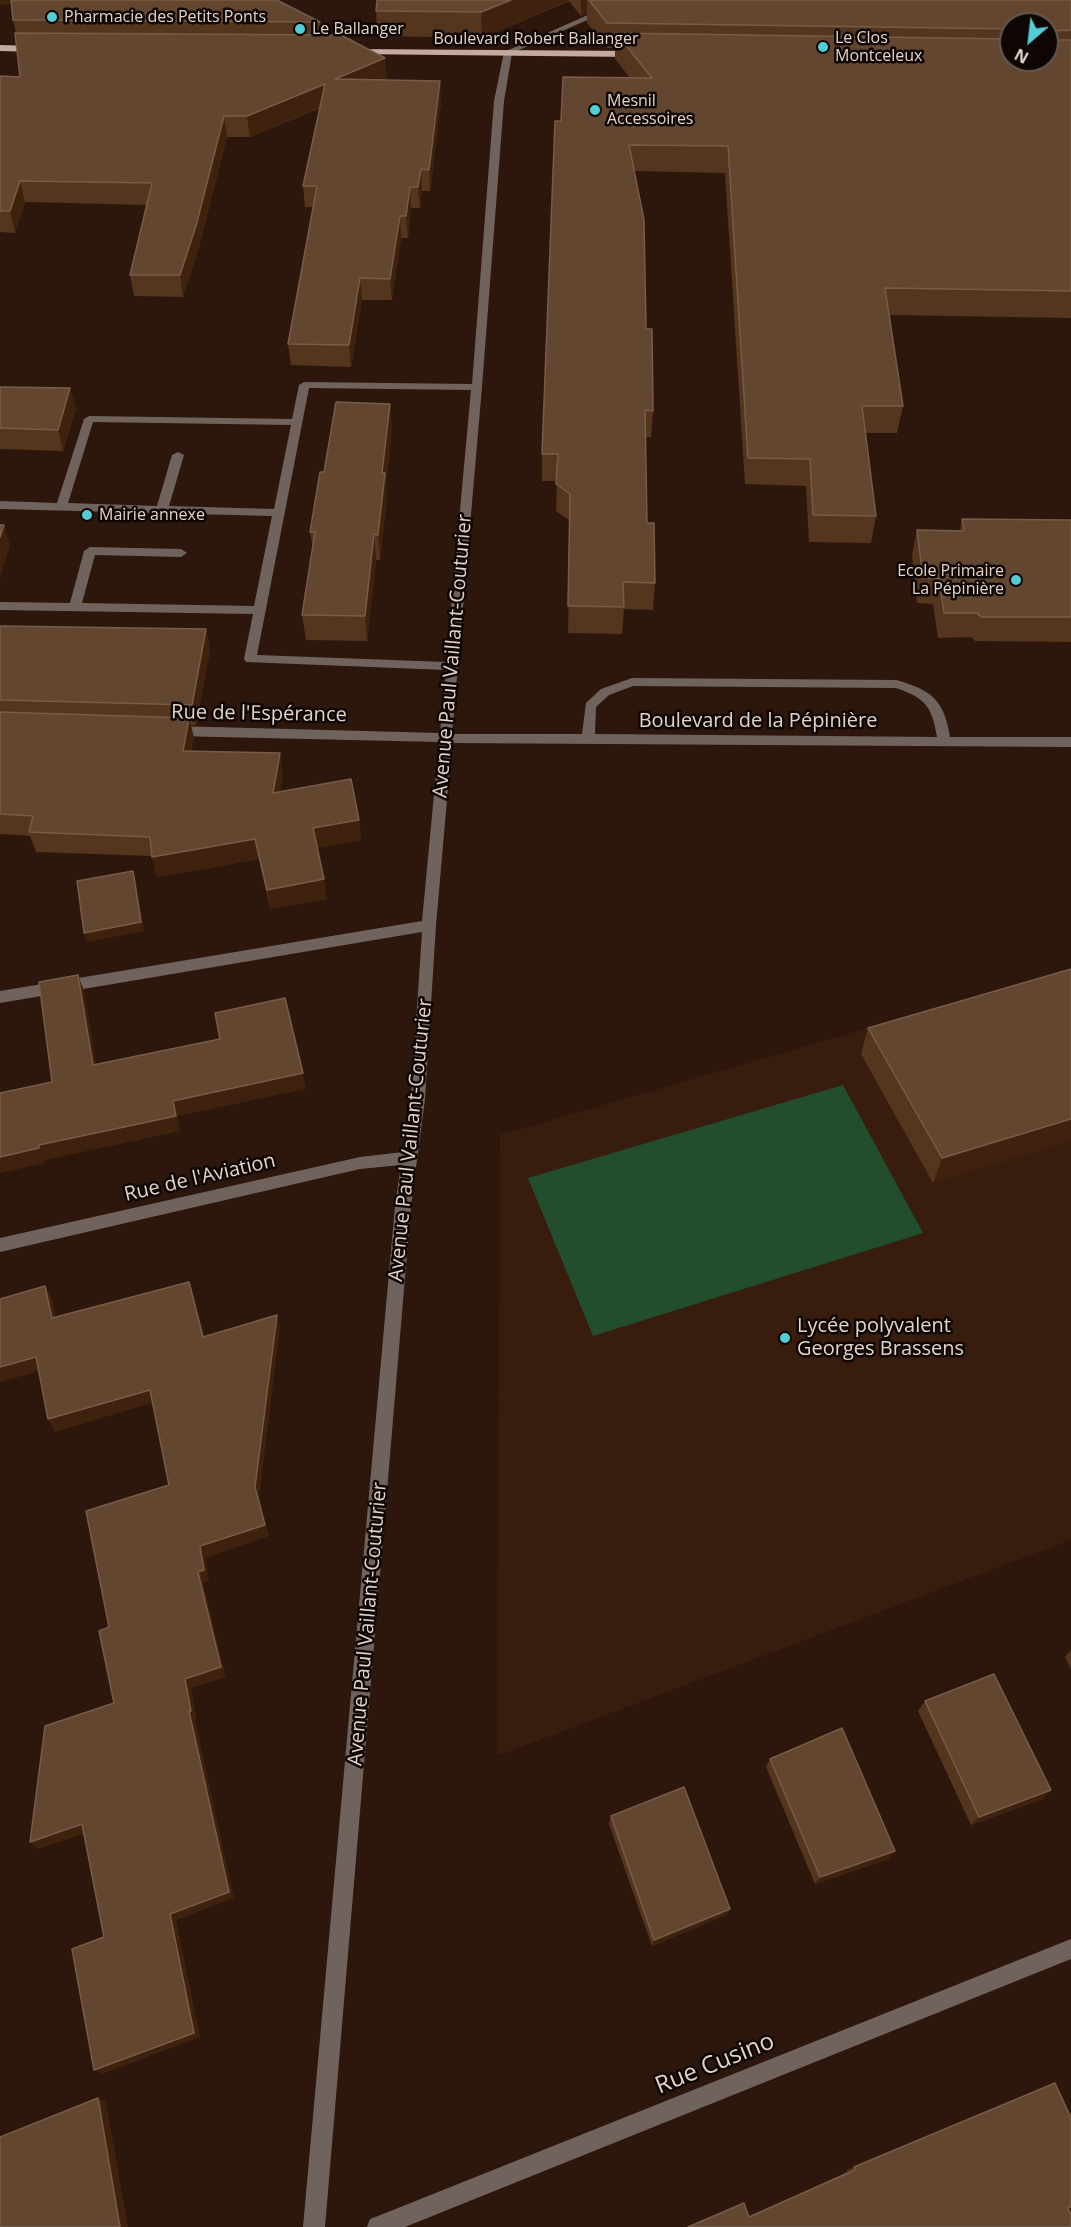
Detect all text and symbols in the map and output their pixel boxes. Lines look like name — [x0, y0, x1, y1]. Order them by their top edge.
place label: Pharmacie des Petits Ponts — [64, 7, 266, 27]
marker: Pharmacie des Petits Ponts — [45, 10, 59, 24]
north arrow — [999, 12, 1059, 72]
place label: Le Ballanger — [312, 19, 404, 39]
marker: Le Ballanger — [293, 22, 307, 36]
place label: Le Clos Montceleux — [835, 28, 922, 66]
street label: Boulevard Robert Ballanger — [433, 29, 639, 49]
marker: Le Clos Montceleux — [816, 40, 830, 54]
text: N — [1011, 43, 1032, 69]
place label: Mesnil Accessoires — [607, 91, 693, 129]
marker: Mesnil Accessoires — [588, 103, 602, 117]
place label: Mairie annexe — [99, 505, 205, 525]
marker: Mairie annexe — [80, 508, 94, 522]
street label: Avenue Paul Vaillant-Couturier — [429, 513, 477, 799]
place label: Ecole Primaire La Pépinière — [897, 561, 1004, 599]
marker: Ecole Primaire La Pépinière — [1009, 573, 1023, 587]
street label: Rue de l'Espérance — [171, 700, 347, 728]
street label: Boulevard de la Pépinière — [639, 709, 877, 733]
street label: Avenue Paul Vaillant-Couturier — [384, 997, 438, 1283]
street label: Rue de l'Aviation — [122, 1149, 278, 1207]
place label: Lycée polyvalent Georges Brassens — [797, 1314, 964, 1361]
marker: Lycée polyvalent Georges Brassens — [778, 1331, 792, 1345]
street label: Avenue Paul Vaillant-Couturier — [344, 1481, 392, 1767]
street label: Rue Cusino — [651, 2027, 779, 2101]

